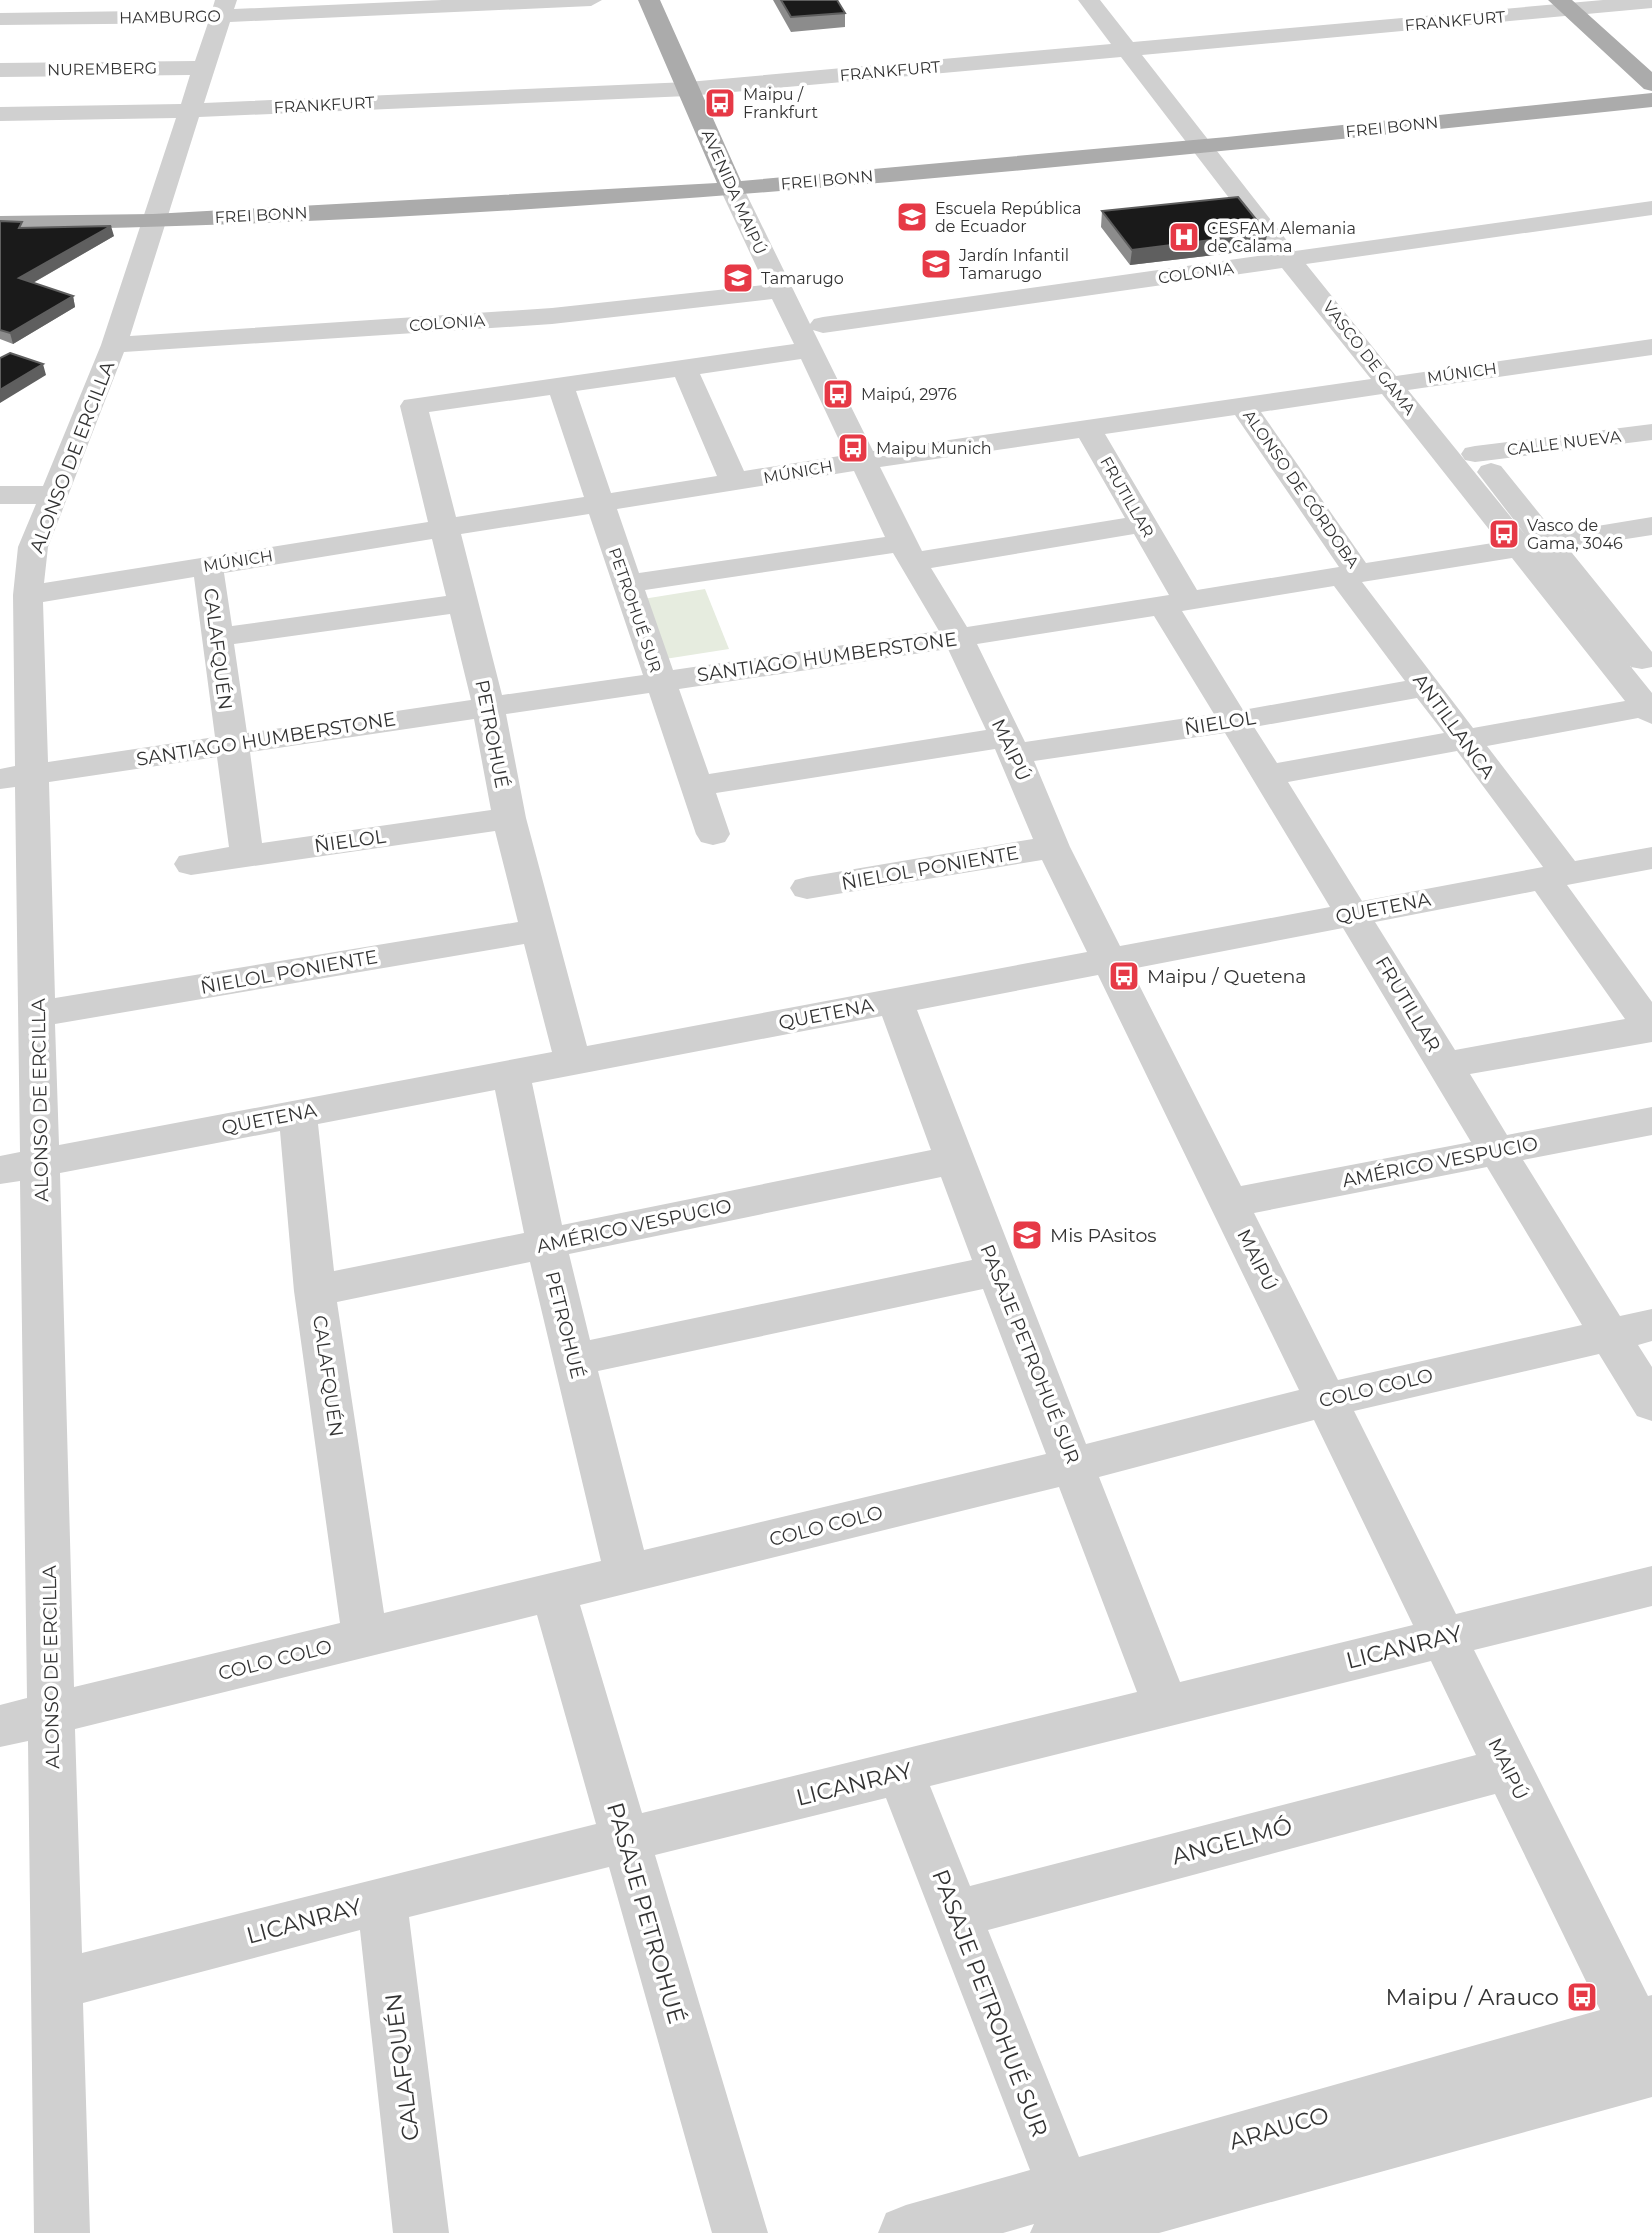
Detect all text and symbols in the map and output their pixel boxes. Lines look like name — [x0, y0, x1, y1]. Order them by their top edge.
street label: HAMBURGO — [119, 7, 221, 27]
street label: FRANKFURT — [1404, 7, 1507, 35]
street label: FRANKFURT — [839, 57, 942, 85]
street label: NUREMBERG — [47, 59, 157, 79]
place label: Maipu / Frankfurt — [743, 85, 818, 122]
bus stop icon: Maipu / Frankfurt — [703, 86, 737, 120]
street label: FRANKFURT — [273, 93, 376, 117]
street label: FREI BONN — [1345, 113, 1439, 141]
street label: AVENIDA MAIPÚ — [698, 127, 770, 257]
street label: FREI BONN — [780, 166, 874, 194]
place label: Escuela República de Ecuador — [935, 199, 1082, 236]
school or university icon: Escuela República de Ecuador — [895, 200, 929, 234]
street label: FREI BONN — [214, 203, 308, 227]
place label: CESFAM Alemania de Calama — [1207, 219, 1356, 256]
hospital icon: CESFAM Alemania de Calama — [1167, 220, 1201, 254]
place label: Jardín Infantil Tamarugo — [958, 246, 1069, 283]
school or university icon: Jardín Infantil Tamarugo — [919, 247, 953, 281]
street label: COLONIA — [1157, 258, 1236, 288]
school or university icon: Tamarugo — [721, 261, 755, 295]
place label: Tamarugo — [761, 269, 844, 288]
street label: VASCO DE GAMA — [1319, 297, 1420, 419]
street label: COLONIA — [408, 311, 486, 335]
street label: ALONSO DE ERCILLA — [25, 357, 119, 556]
street label: MÚNICH — [1426, 359, 1498, 387]
bus stop icon: Maipú, 2976 — [821, 377, 855, 411]
place label: Maipú, 2976 — [861, 385, 957, 404]
street label: ALONSO DE CÓRDOBA — [1239, 406, 1363, 572]
street label: CALLE NUEVA — [1506, 427, 1623, 459]
bus stop icon: Maipu Munich — [836, 431, 870, 465]
place label: Maipu Munich — [876, 439, 992, 458]
street label: FRUTILLAR — [1096, 453, 1158, 541]
street label: MÚNICH — [762, 457, 834, 487]
place label: Vasco de Gama, 3046 — [1527, 516, 1623, 553]
bus stop icon: Vasco de Gama, 3046 — [1487, 517, 1521, 551]
street label: PETROHUÉ SUR — [605, 545, 665, 675]
street label: MÚNICH — [202, 546, 274, 576]
street label: CALAFQUÉN — [199, 587, 237, 711]
street label: SANTIAGO HUMBERSTONE — [696, 627, 958, 687]
street label: ANTILLANCA — [1408, 669, 1500, 783]
street label: PETROHUÉ — [470, 678, 514, 790]
street label: ÑIELOL — [1183, 706, 1258, 740]
street label: SANTIAGO HUMBERSTONE — [135, 707, 397, 771]
street label: MAIPÚ — [987, 715, 1035, 785]
street label: ÑIELOL — [313, 824, 388, 857]
street label: ÑIELOL PONIENTE — [840, 841, 1020, 895]
street label: QUETENA — [1333, 887, 1433, 928]
street label: ÑIELOL PONIENTE — [199, 945, 379, 999]
street label: FRUTILLAR — [1371, 952, 1445, 1056]
bus stop icon: Maipu / Quetena — [1107, 959, 1141, 993]
place label: Maipu / Quetena — [1147, 965, 1307, 988]
street label: QUETENA — [776, 993, 876, 1034]
street label: ALONSO DE ERCILLA — [27, 998, 53, 1202]
street label: QUETENA — [219, 1098, 319, 1139]
street label: AMÉRICO VESPUCIO — [1340, 1132, 1540, 1192]
street label: AMÉRICO VESPUCIO — [534, 1194, 734, 1258]
school or university icon: Mis PAsitos — [1010, 1218, 1044, 1252]
place label: Mis PAsitos — [1050, 1224, 1157, 1247]
street label: MAIPÚ — [1232, 1225, 1282, 1295]
street label: PASAJE PETROHUÉ SUR — [975, 1241, 1085, 1467]
street label: PETROHUÉ — [541, 1269, 589, 1381]
street label: CALAFQUÉN — [308, 1314, 348, 1438]
street label: COLO COLO — [1317, 1364, 1435, 1412]
street label: COLO COLO — [767, 1501, 885, 1551]
street label: ALONSO DE ERCILLA — [38, 1565, 64, 1769]
street label: LICANRAY — [1343, 1619, 1465, 1675]
street label: COLO COLO — [216, 1635, 334, 1685]
street label: MAIPÚ — [1483, 1734, 1533, 1804]
street label: LICANRAY — [793, 1756, 915, 1812]
street label: PASAJE PETROHUÉ — [601, 1799, 691, 2027]
street label: ANGELMÓ — [1169, 1812, 1295, 1870]
street label: PASAJE PETROHUÉ SUR — [926, 1865, 1054, 2141]
street label: LICANRAY — [243, 1892, 365, 1950]
bus stop icon: Maipu / Arauco — [1565, 1980, 1599, 2014]
place label: Maipu / Arauco — [1386, 1983, 1559, 2011]
street label: CALAFQUÉN — [379, 1992, 425, 2142]
street label: ARAUCO — [1226, 2100, 1332, 2156]

